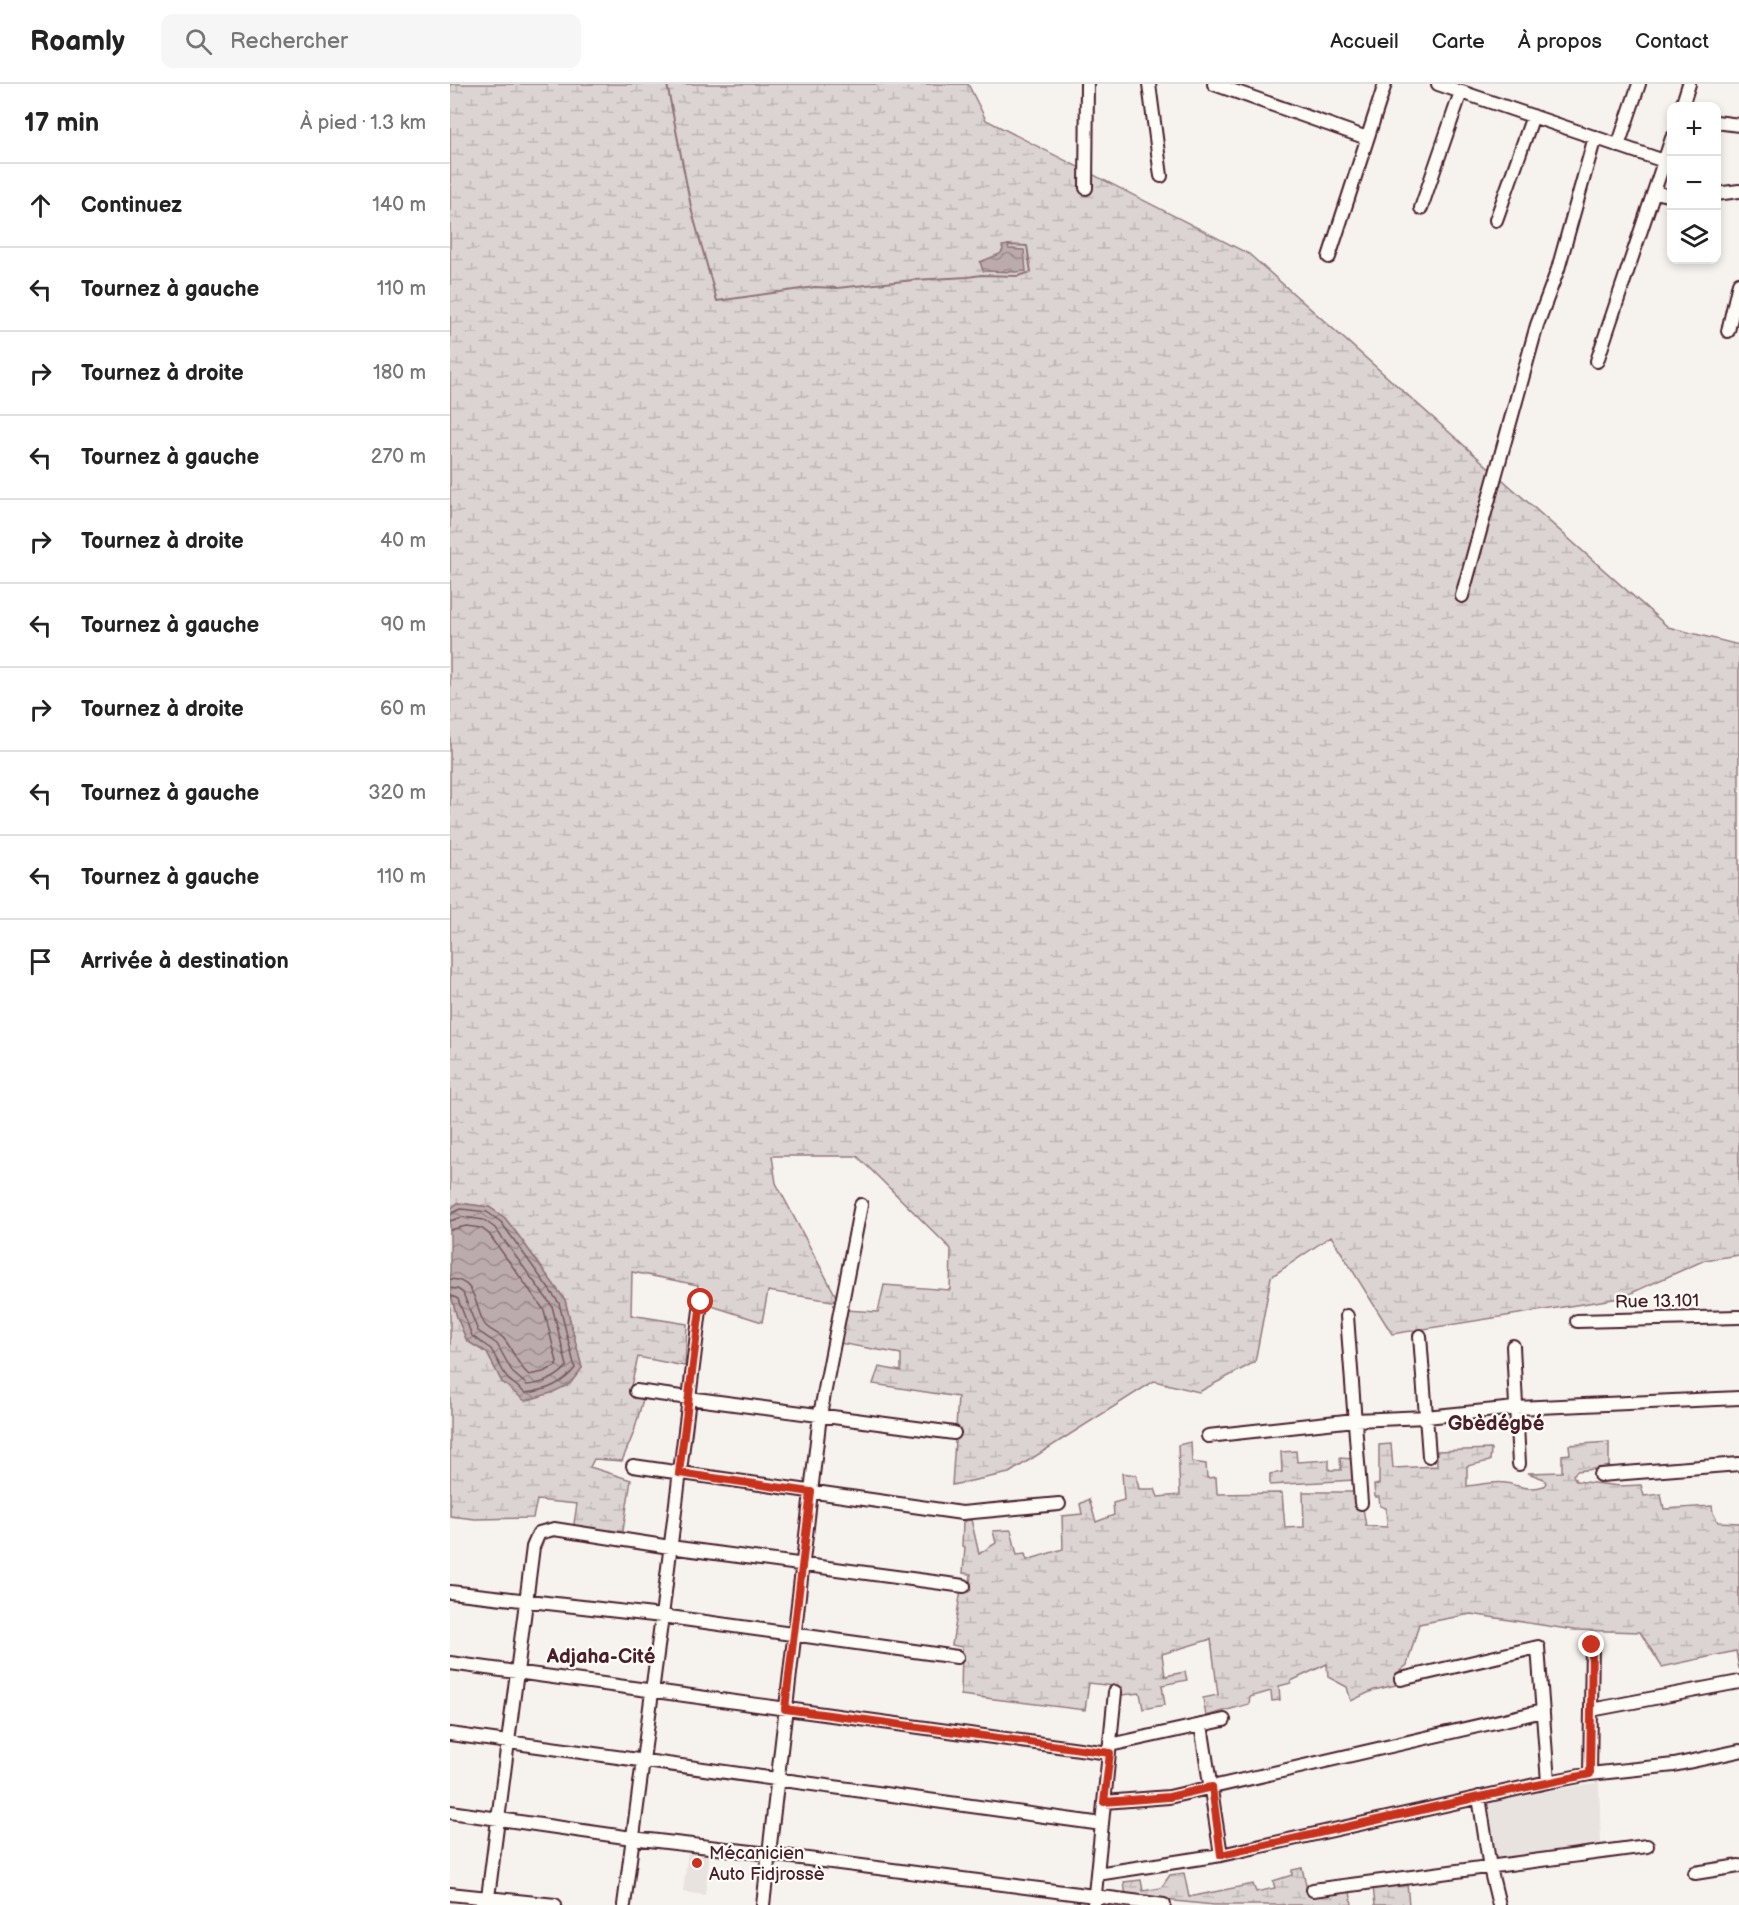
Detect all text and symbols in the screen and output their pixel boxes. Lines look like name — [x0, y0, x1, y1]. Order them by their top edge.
search box — [161, 14, 581, 68]
text: Roamly — [30, 25, 125, 58]
icon: search — [182, 25, 215, 58]
text: Rechercher — [230, 28, 348, 55]
text: Accueil — [1330, 29, 1399, 54]
text: Carte — [1432, 29, 1485, 54]
text: À propos — [1518, 29, 1602, 54]
text: Contact — [1635, 29, 1709, 54]
map controls — [1667, 102, 1721, 264]
button: + — [1667, 102, 1721, 156]
text: 17 min — [24, 108, 99, 139]
text: À pied · 1.3 km — [300, 111, 426, 135]
button: − — [1667, 156, 1721, 210]
icon: ahead — [24, 189, 57, 222]
text: Continuez — [81, 192, 182, 219]
text: 140 m — [372, 193, 426, 217]
button: layers — [1667, 210, 1721, 264]
icon: left — [24, 273, 57, 306]
text: Tournez à gauche — [81, 276, 259, 303]
text: 110 m — [377, 277, 426, 301]
icon: right — [24, 357, 57, 390]
text: Tournez à droite — [81, 360, 244, 387]
text: 180 m — [373, 361, 426, 385]
icon: left — [24, 441, 57, 474]
text: Tournez à gauche — [81, 444, 259, 471]
text: 270 m — [371, 445, 426, 469]
icon: right — [24, 525, 57, 558]
text: Tournez à droite — [81, 528, 244, 555]
text: 40 m — [380, 529, 426, 553]
icon: left — [24, 609, 57, 642]
text: Tournez à gauche — [81, 612, 259, 639]
text: 90 m — [381, 613, 426, 637]
icon: right — [24, 693, 57, 726]
text: Tournez à droite — [81, 696, 244, 723]
text: 60 m — [380, 697, 426, 721]
icon: left — [24, 777, 57, 810]
text: Tournez à gauche — [81, 780, 259, 807]
text: 320 m — [368, 781, 426, 805]
icon: left — [24, 861, 57, 894]
text: Tournez à gauche — [81, 864, 259, 891]
text: 110 m — [377, 865, 426, 889]
icon: arrive — [24, 945, 57, 978]
text: Arrivée à destination — [81, 948, 289, 975]
route start — [687, 1288, 713, 1314]
street label: Rue 13.101 — [1615, 1290, 1699, 1313]
district label: Gbèdégbé — [1448, 1412, 1544, 1436]
route end — [1578, 1631, 1604, 1657]
district label: Adjaha-Cité — [546, 1645, 655, 1669]
place label: Mécanicien Auto Fidjrossè — [709, 1843, 825, 1885]
marker: Mécanicien Auto Fidjrossè — [690, 1856, 704, 1870]

